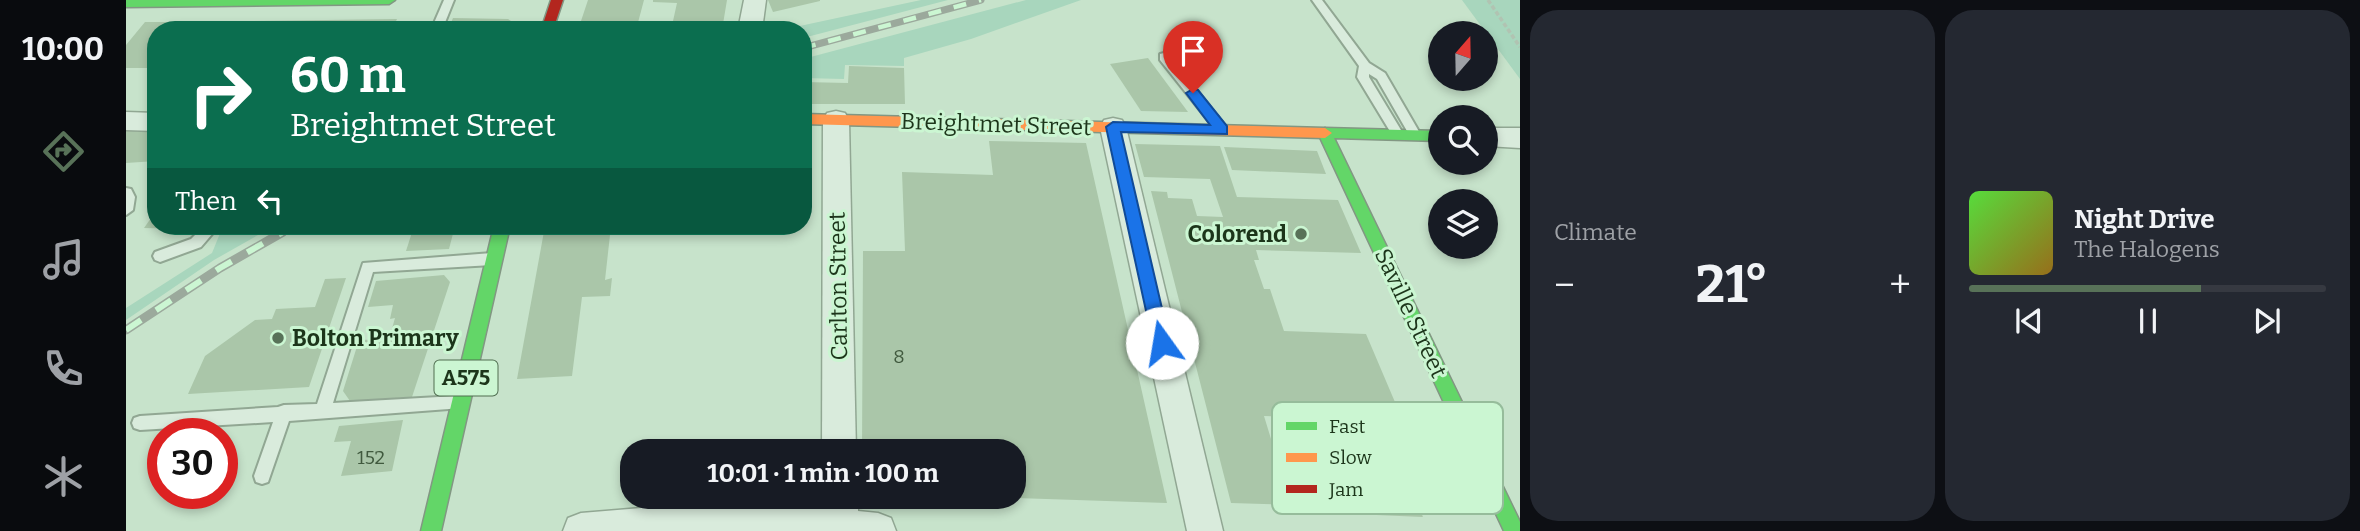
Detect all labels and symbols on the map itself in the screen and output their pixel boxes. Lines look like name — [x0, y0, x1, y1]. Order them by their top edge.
pin — [1163, 21, 1223, 93]
north arrow — [1428, 21, 1498, 91]
street label: Breightmet Street — [900, 107, 1092, 141]
street label: Carlton Street — [823, 211, 853, 361]
place label: Colorend — [1188, 220, 1287, 248]
marker: Colorend — [1293, 226, 1309, 242]
street label: Saville Street — [1369, 244, 1453, 382]
position arrow — [1125, 306, 1199, 380]
place label: Bolton Primary — [292, 324, 459, 352]
marker: Bolton Primary — [270, 330, 286, 346]
house number: 8 — [893, 345, 905, 368]
road number: A575 — [434, 360, 498, 396]
legend — [1272, 402, 1503, 514]
text: Fast — [1329, 415, 1366, 438]
speed limit sign: 30 — [147, 418, 238, 509]
house number: 152 — [357, 446, 385, 469]
text: Slow — [1329, 446, 1372, 469]
text: Jam — [1328, 478, 1363, 501]

